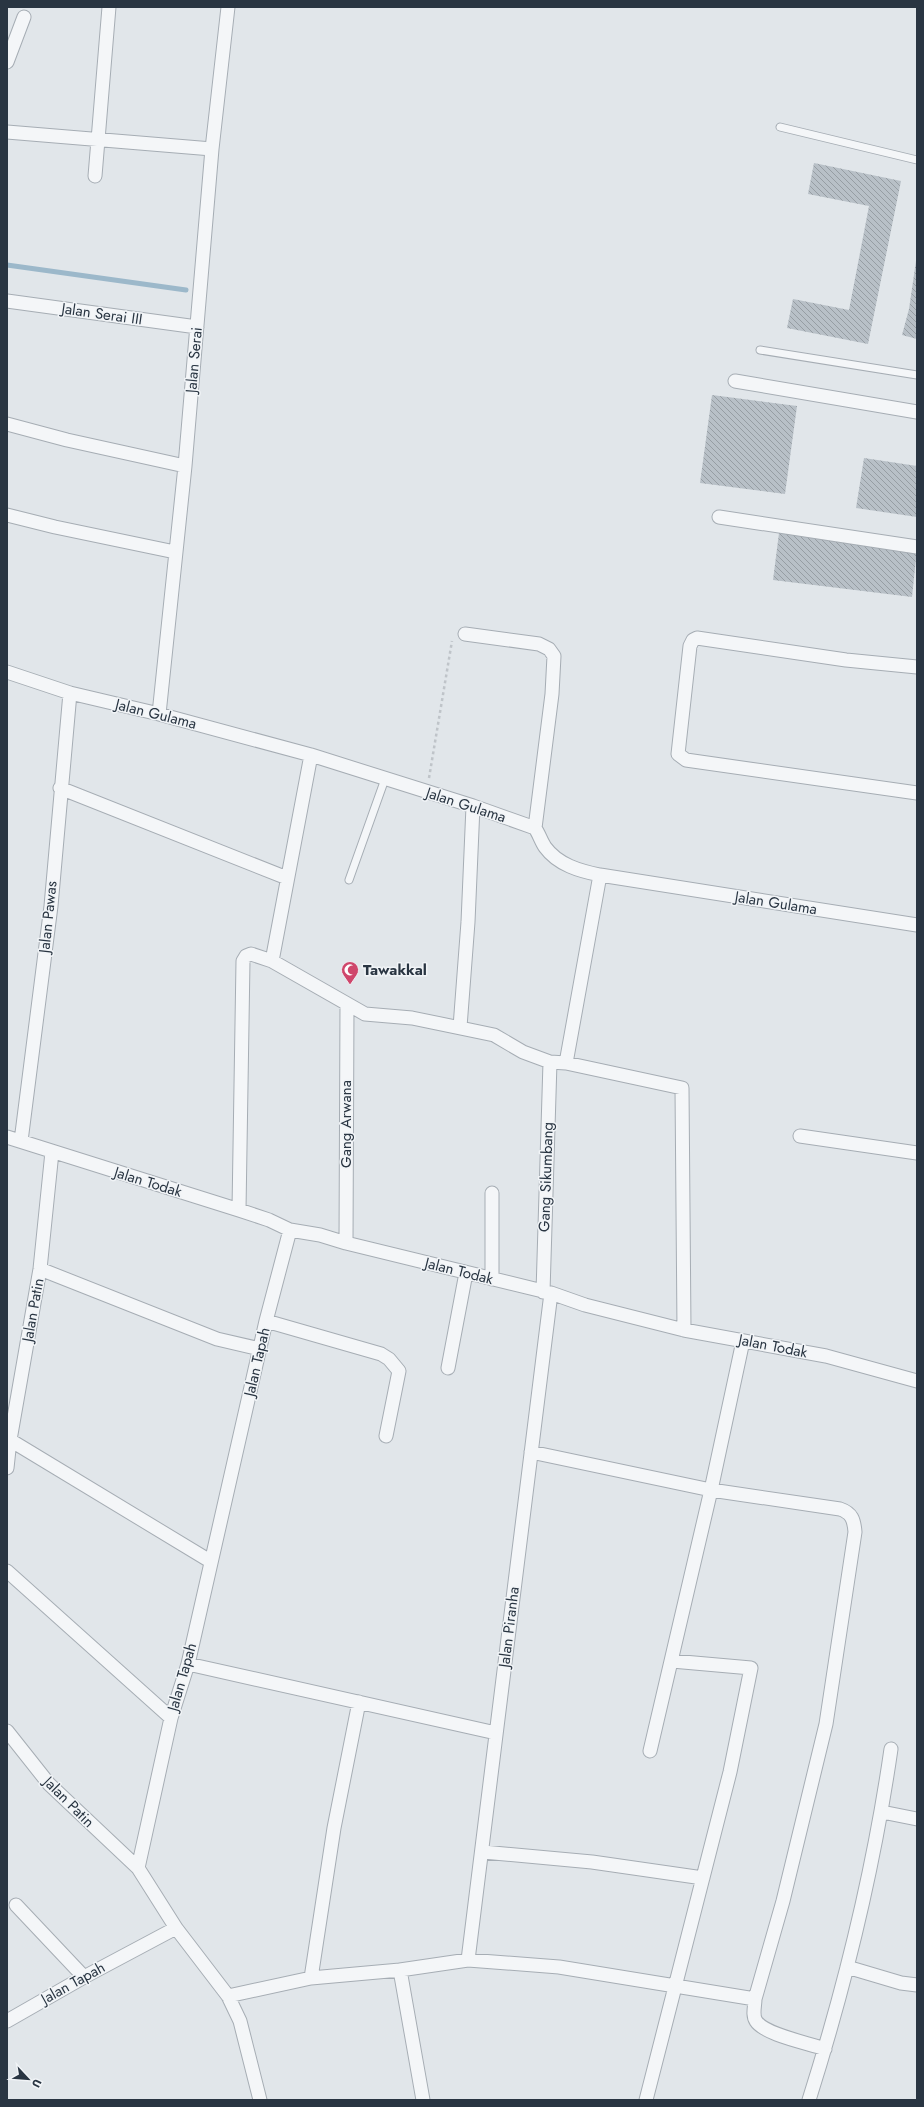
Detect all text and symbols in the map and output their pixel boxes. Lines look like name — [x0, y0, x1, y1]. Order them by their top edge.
street label: Jalan Serai III — [58, 297, 144, 331]
street label: Jalan Serai — [180, 326, 208, 396]
street label: Jalan Gulama — [111, 693, 199, 735]
street label: Jalan Gulama — [421, 781, 509, 828]
street label: Jalan Pawas — [33, 880, 63, 956]
street label: Jalan Gulama — [731, 885, 819, 920]
place label: Tawakkal — [363, 959, 427, 981]
mosque icon: Tawakkal — [340, 960, 360, 985]
street label: Gang Arwana — [335, 1080, 357, 1168]
street label: Gang Sikumbang — [533, 1122, 559, 1232]
street label: Jalan Todak — [109, 1161, 185, 1203]
street label: Jalan Todak — [420, 1251, 496, 1290]
street label: Jalan Patin — [16, 1276, 49, 1346]
street label: Jalan Tapah — [238, 1325, 276, 1401]
street label: Jalan Todak — [735, 1328, 810, 1364]
street label: Jalan Piranha — [493, 1585, 525, 1671]
street label: Jalan Tapah — [161, 1640, 202, 1716]
street label: Jalan Patin — [37, 1770, 99, 1832]
street label: Jalan Tapah — [35, 1956, 109, 2011]
north arrow — [8, 2059, 48, 2099]
text: U — [28, 2076, 46, 2090]

